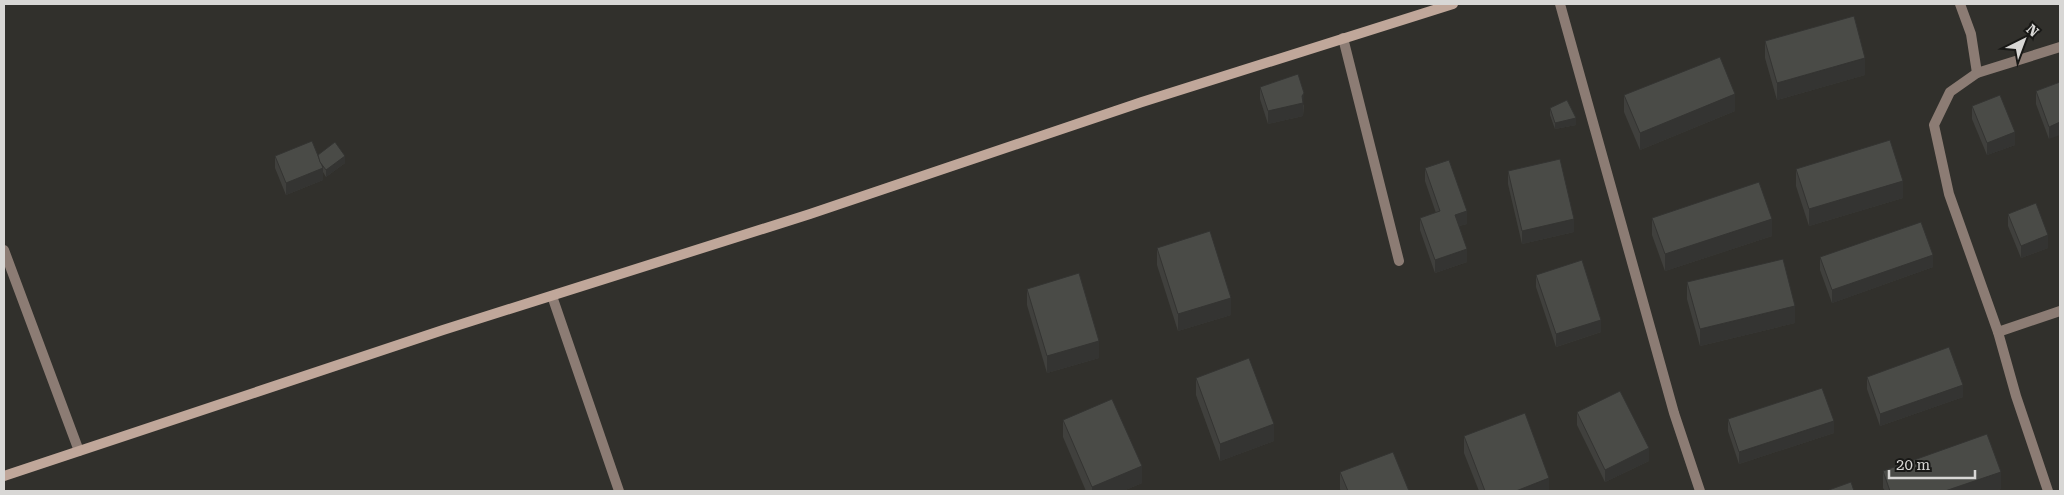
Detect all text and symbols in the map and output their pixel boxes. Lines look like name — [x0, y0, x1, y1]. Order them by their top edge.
north arrow — [1999, 15, 2049, 65]
text: N — [2023, 21, 2042, 40]
scale bar — [1889, 448, 1975, 480]
text: 20 m — [1896, 456, 1931, 474]

